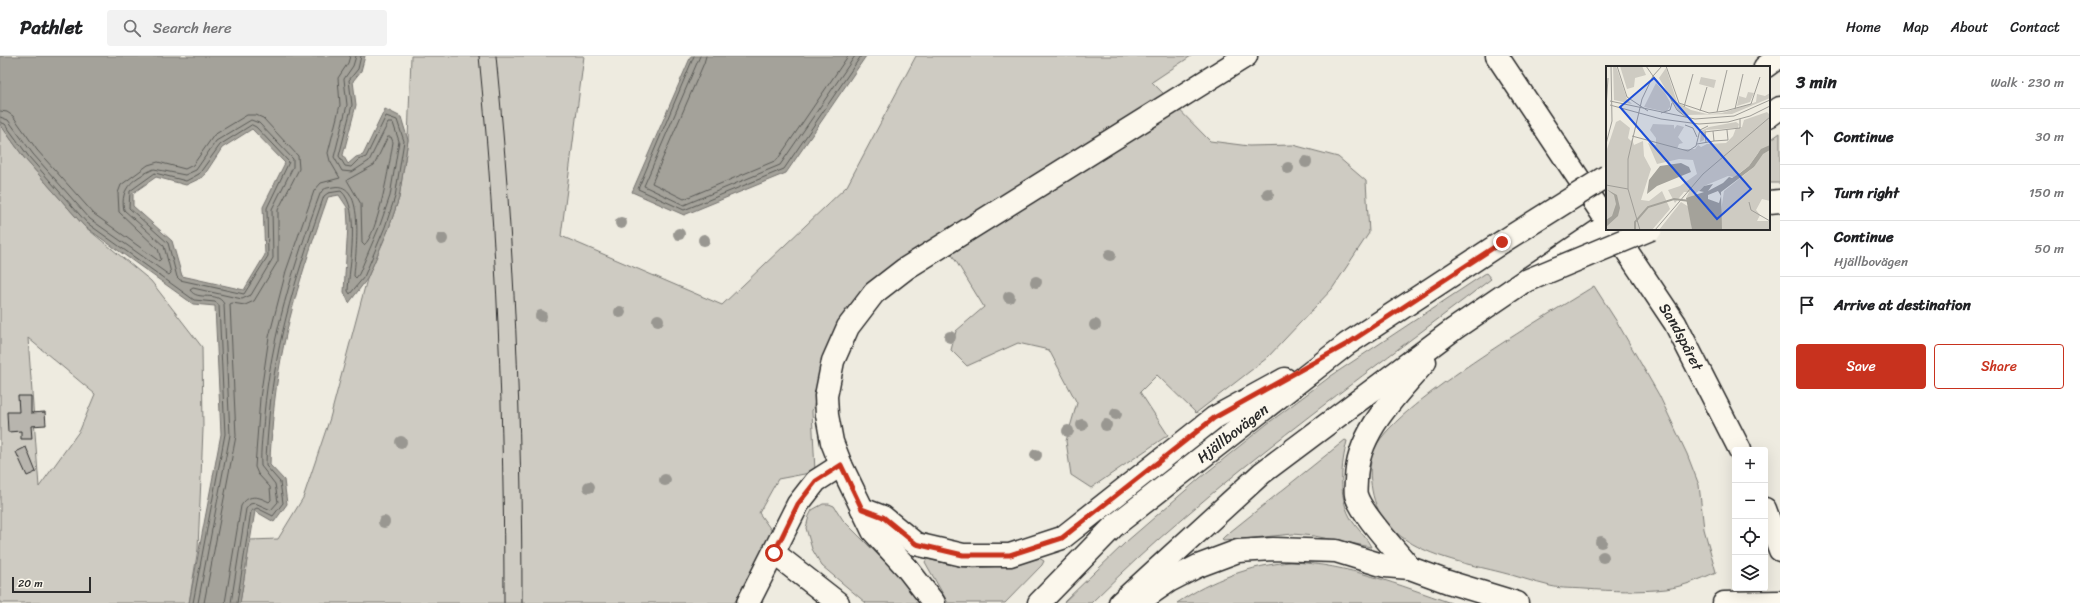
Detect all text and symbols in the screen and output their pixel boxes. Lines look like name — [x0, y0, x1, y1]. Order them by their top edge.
search box — [107, 10, 387, 46]
text: Pathlet — [20, 11, 83, 44]
text: Search here — [153, 15, 232, 41]
text: Home — [1846, 15, 1881, 40]
text: Map — [1903, 15, 1929, 40]
text: About — [1951, 15, 1988, 40]
text: Contact — [2010, 15, 2060, 40]
icon: search — [121, 17, 143, 39]
inset map — [1606, 66, 1770, 230]
text: 3 min — [1796, 67, 1837, 97]
text: Walk · 230 m — [1990, 71, 2064, 94]
text: Continue — [1834, 124, 1894, 150]
text: 30 m — [2035, 125, 2064, 148]
icon: ahead — [1796, 126, 1818, 148]
text: Turn right — [1834, 180, 1899, 206]
text: 150 m — [2029, 181, 2064, 204]
icon: right — [1796, 182, 1818, 204]
text: Continue — [1834, 224, 1894, 250]
route end — [1493, 233, 1511, 251]
text: 50 m — [2034, 237, 2064, 260]
icon: ahead — [1796, 238, 1818, 260]
text: Hjällbovägen — [1834, 250, 1908, 273]
text: Arrive at destination — [1834, 292, 1971, 318]
icon: arrive — [1796, 294, 1818, 316]
street label: Sandspåret — [1652, 297, 1711, 376]
button: Save — [1796, 344, 1926, 389]
button: Share — [1934, 344, 2064, 389]
street label: Hjällbovägen — [1191, 397, 1274, 470]
map controls — [1732, 447, 1768, 591]
button: + — [1732, 447, 1768, 483]
button: − — [1732, 483, 1768, 519]
button: locate — [1732, 519, 1768, 555]
route start — [765, 544, 783, 562]
button: layers — [1732, 555, 1768, 591]
text: 20 m — [18, 574, 43, 593]
scale bar — [12, 575, 91, 594]

